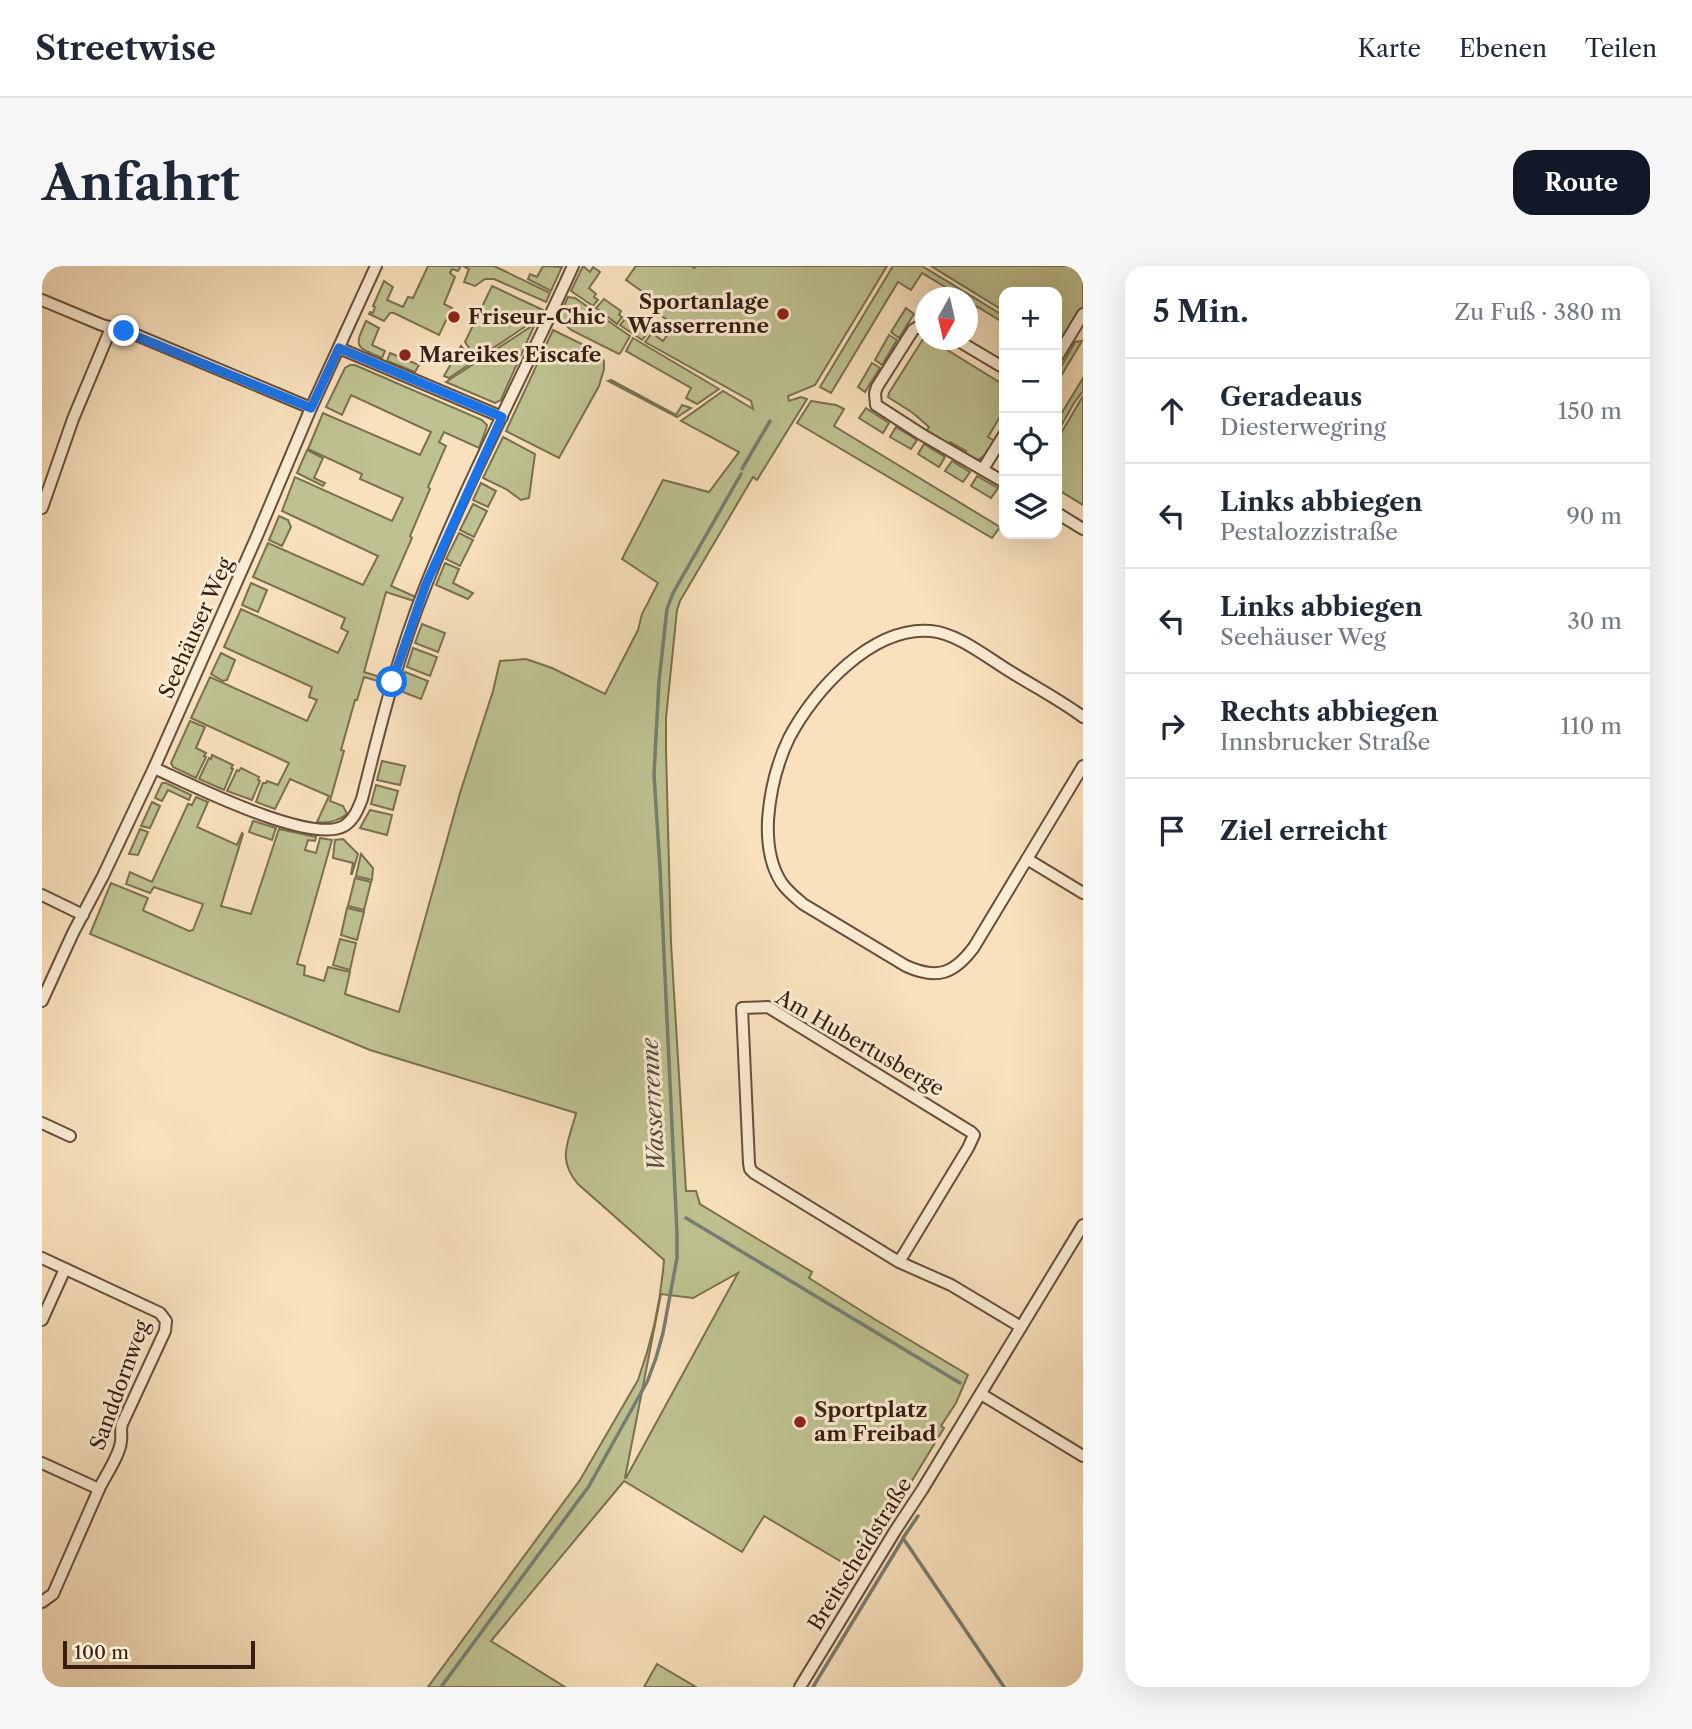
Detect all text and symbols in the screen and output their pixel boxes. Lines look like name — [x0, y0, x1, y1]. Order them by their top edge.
text: Streetwise — [35, 28, 216, 69]
text: Karte — [1358, 34, 1421, 63]
text: Ebenen — [1459, 34, 1547, 63]
text: Teilen — [1585, 34, 1657, 63]
button: Route — [1513, 150, 1650, 215]
text: Anfahrt — [42, 152, 240, 213]
north arrow — [915, 287, 978, 350]
map controls — [999, 287, 1062, 539]
button: + — [999, 287, 1062, 350]
place label: Sportanlage Wasserrenne — [626, 289, 769, 338]
text: 5 Min. — [1153, 293, 1249, 330]
text: Zu Fuß · 380 m — [1455, 298, 1622, 326]
place label: Friseur-Chic — [468, 304, 606, 329]
marker: Sportanlage Wasserrenne — [775, 306, 791, 322]
marker: Friseur-Chic — [446, 309, 462, 325]
route end — [108, 315, 139, 346]
place label: Mareikes Eiscafe — [419, 342, 601, 367]
marker: Mareikes Eiscafe — [397, 347, 413, 363]
button: − — [999, 350, 1062, 413]
text: Geradeaus — [1220, 381, 1362, 413]
icon: ahead — [1153, 392, 1191, 430]
text: 150 m — [1558, 397, 1622, 425]
button: locate — [999, 413, 1062, 476]
text: Diesterwegring — [1220, 413, 1386, 441]
button: layers — [999, 476, 1062, 539]
text: Links abbiegen — [1220, 486, 1423, 518]
icon: left — [1153, 497, 1191, 535]
text: 90 m — [1566, 502, 1622, 530]
text: Pestalozzistraße — [1220, 518, 1398, 546]
street label: Seehäuser Weg — [153, 553, 238, 702]
text: Links abbiegen — [1220, 591, 1423, 623]
icon: left — [1153, 602, 1191, 640]
text: 30 m — [1567, 607, 1622, 635]
text: Seehäuser Weg — [1220, 623, 1386, 651]
route start — [376, 666, 407, 697]
text: Rechts abbiegen — [1220, 696, 1438, 728]
icon: right — [1153, 707, 1191, 745]
text: 110 m — [1561, 712, 1622, 740]
text: Innsbrucker Straße — [1220, 728, 1430, 756]
icon: arrive — [1153, 812, 1191, 850]
text: Ziel erreicht — [1220, 815, 1387, 847]
street label: Am Hubertusberge — [771, 984, 949, 1101]
water label: Wasserrenne — [635, 1037, 670, 1173]
street label: Sanddornweg — [84, 1316, 155, 1453]
place label: Sportplatz am Freibad — [814, 1397, 936, 1446]
marker: Sportplatz am Freibad — [792, 1414, 808, 1430]
street label: Breitscheidstraße — [802, 1473, 917, 1635]
scale bar — [63, 1638, 256, 1670]
text: 100 m — [74, 1641, 129, 1664]

